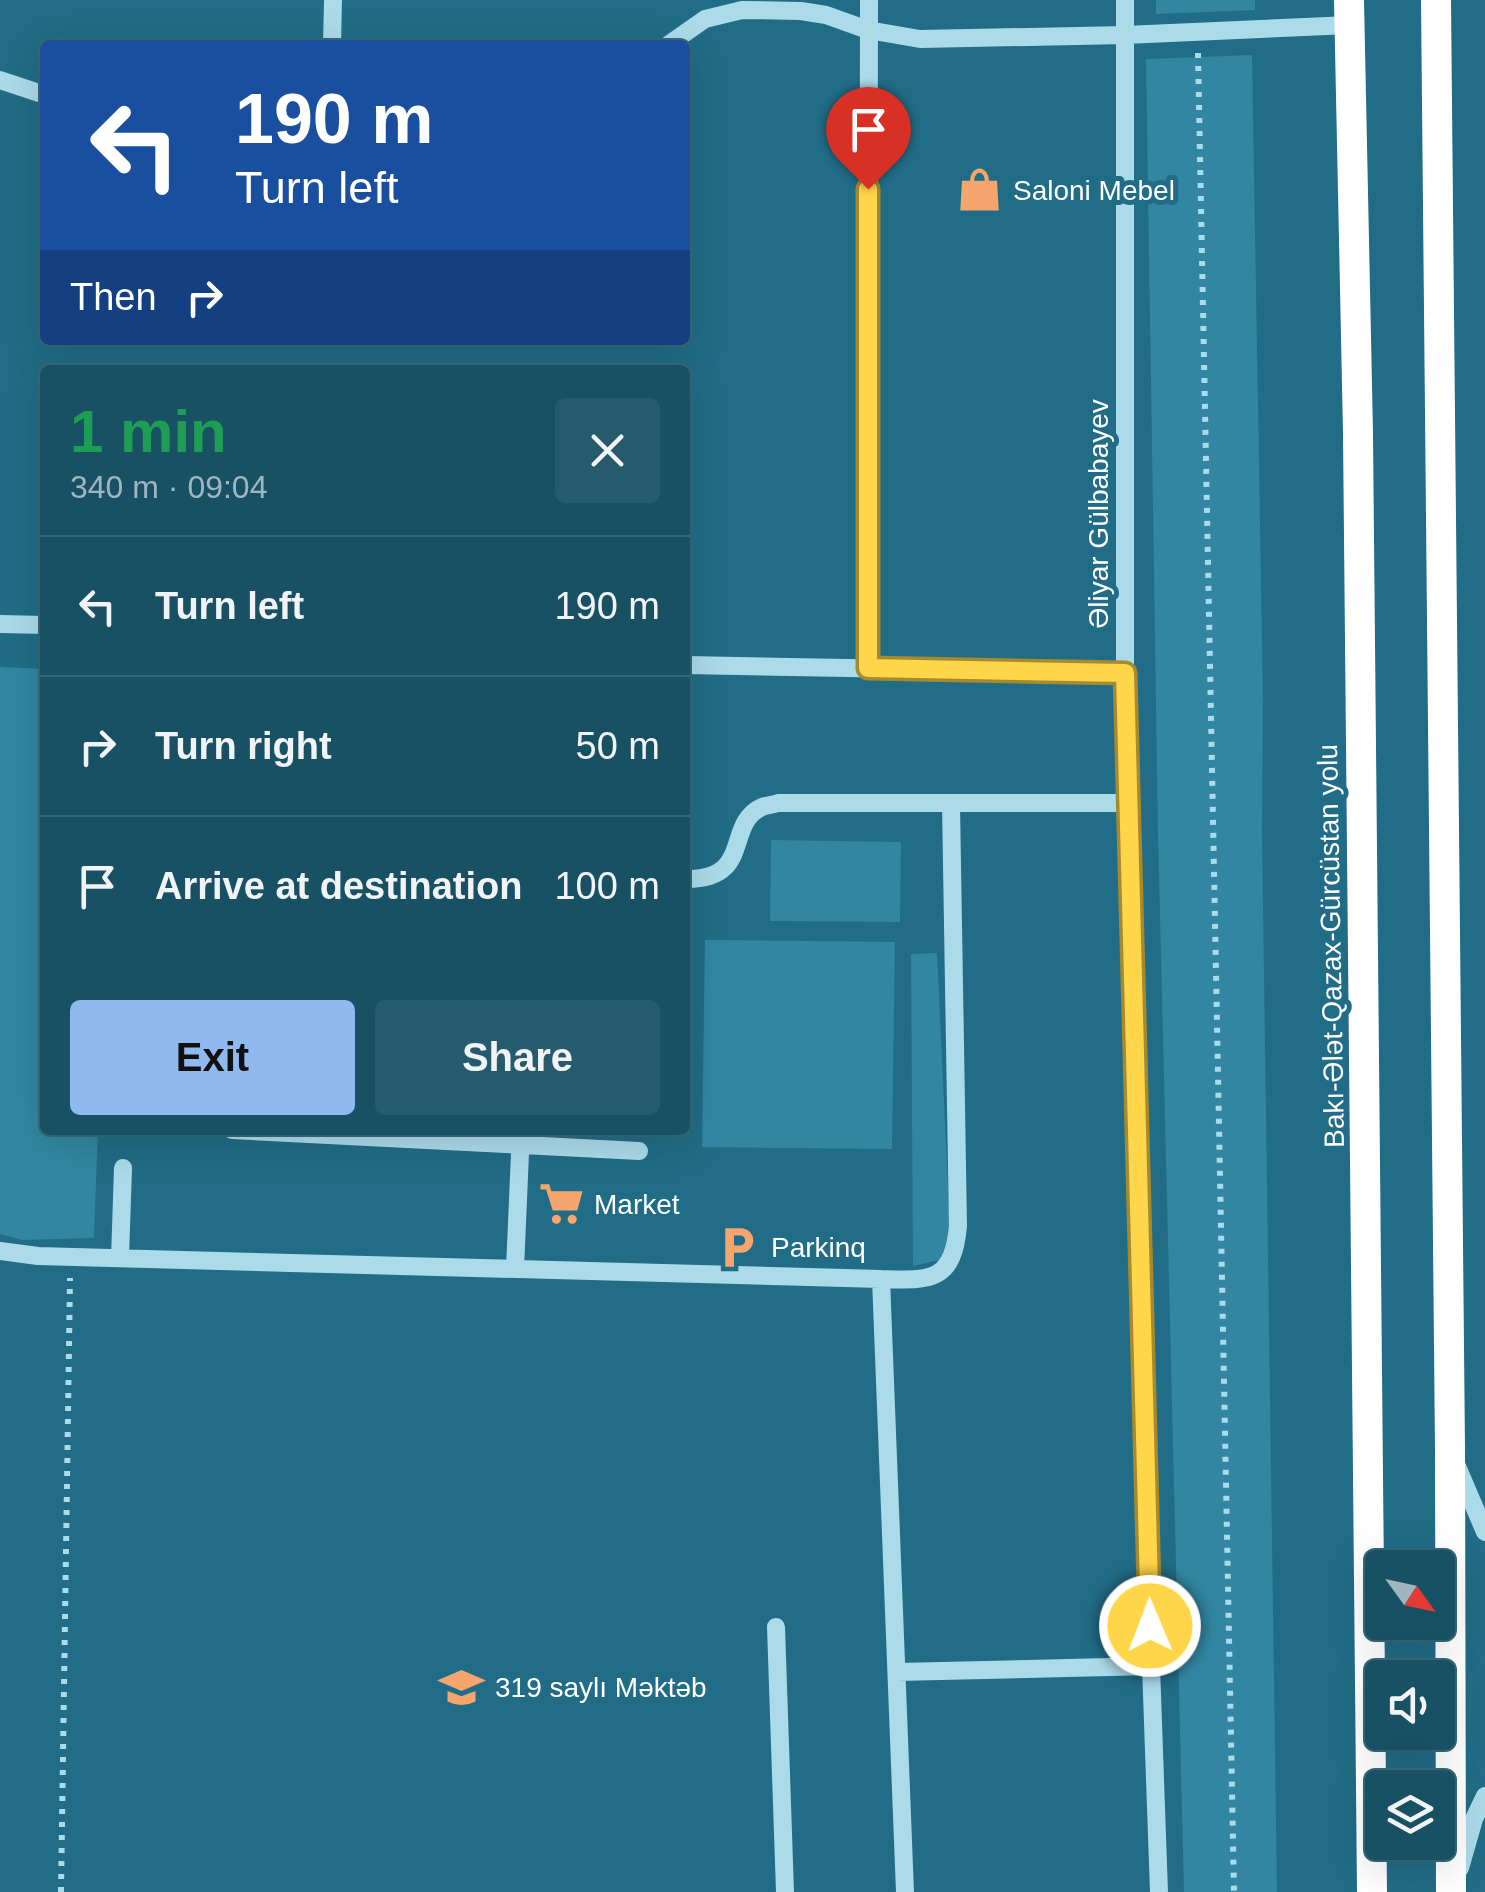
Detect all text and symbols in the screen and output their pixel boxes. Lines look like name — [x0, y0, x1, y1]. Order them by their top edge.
icon: left — [70, 80, 200, 210]
text: 190 m — [235, 80, 433, 158]
pin — [826, 87, 911, 190]
icon: arrive — [841, 102, 896, 157]
text: Turn left — [235, 162, 398, 213]
shop icon: Saloni Mebel — [956, 166, 1004, 214]
place label: Saloni Mebel — [1013, 175, 1175, 206]
icon: right — [177, 270, 232, 325]
text: Then — [70, 276, 157, 318]
text: 1 min — [70, 398, 227, 465]
button: close — [555, 398, 660, 503]
street label: Əliyar Gülbabayev — [1083, 399, 1114, 629]
text: 340 m · 09:04 — [70, 469, 267, 505]
icon: left — [70, 579, 125, 634]
text: Turn left — [155, 585, 304, 627]
text: 190 m — [554, 585, 660, 627]
icon: right — [70, 719, 125, 774]
text: Turn right — [155, 725, 332, 767]
text: 50 m — [576, 725, 660, 767]
street label: Bakı-Ələt-Qazax-Gürcüstan yolu — [1312, 744, 1350, 1148]
icon: arrive — [70, 859, 125, 914]
text: Arrive at destination — [155, 865, 522, 907]
text: 100 m — [554, 865, 660, 907]
button: Exit — [70, 1000, 355, 1115]
button: Share — [375, 1000, 660, 1115]
supermarket icon: Market — [537, 1180, 585, 1228]
place label: Market — [594, 1189, 680, 1220]
parking icon: Parkinq — [714, 1223, 762, 1271]
place label: Parkinq — [771, 1232, 866, 1263]
north arrow — [1365, 1550, 1455, 1640]
map controls — [1365, 1550, 1455, 1860]
position arrow — [1098, 1574, 1202, 1678]
button: sound — [1365, 1660, 1455, 1750]
school or university icon: 319 saylı Məktəb — [438, 1663, 486, 1711]
place label: 319 saylı Məktəb — [495, 1672, 707, 1703]
button: layers — [1365, 1770, 1455, 1860]

